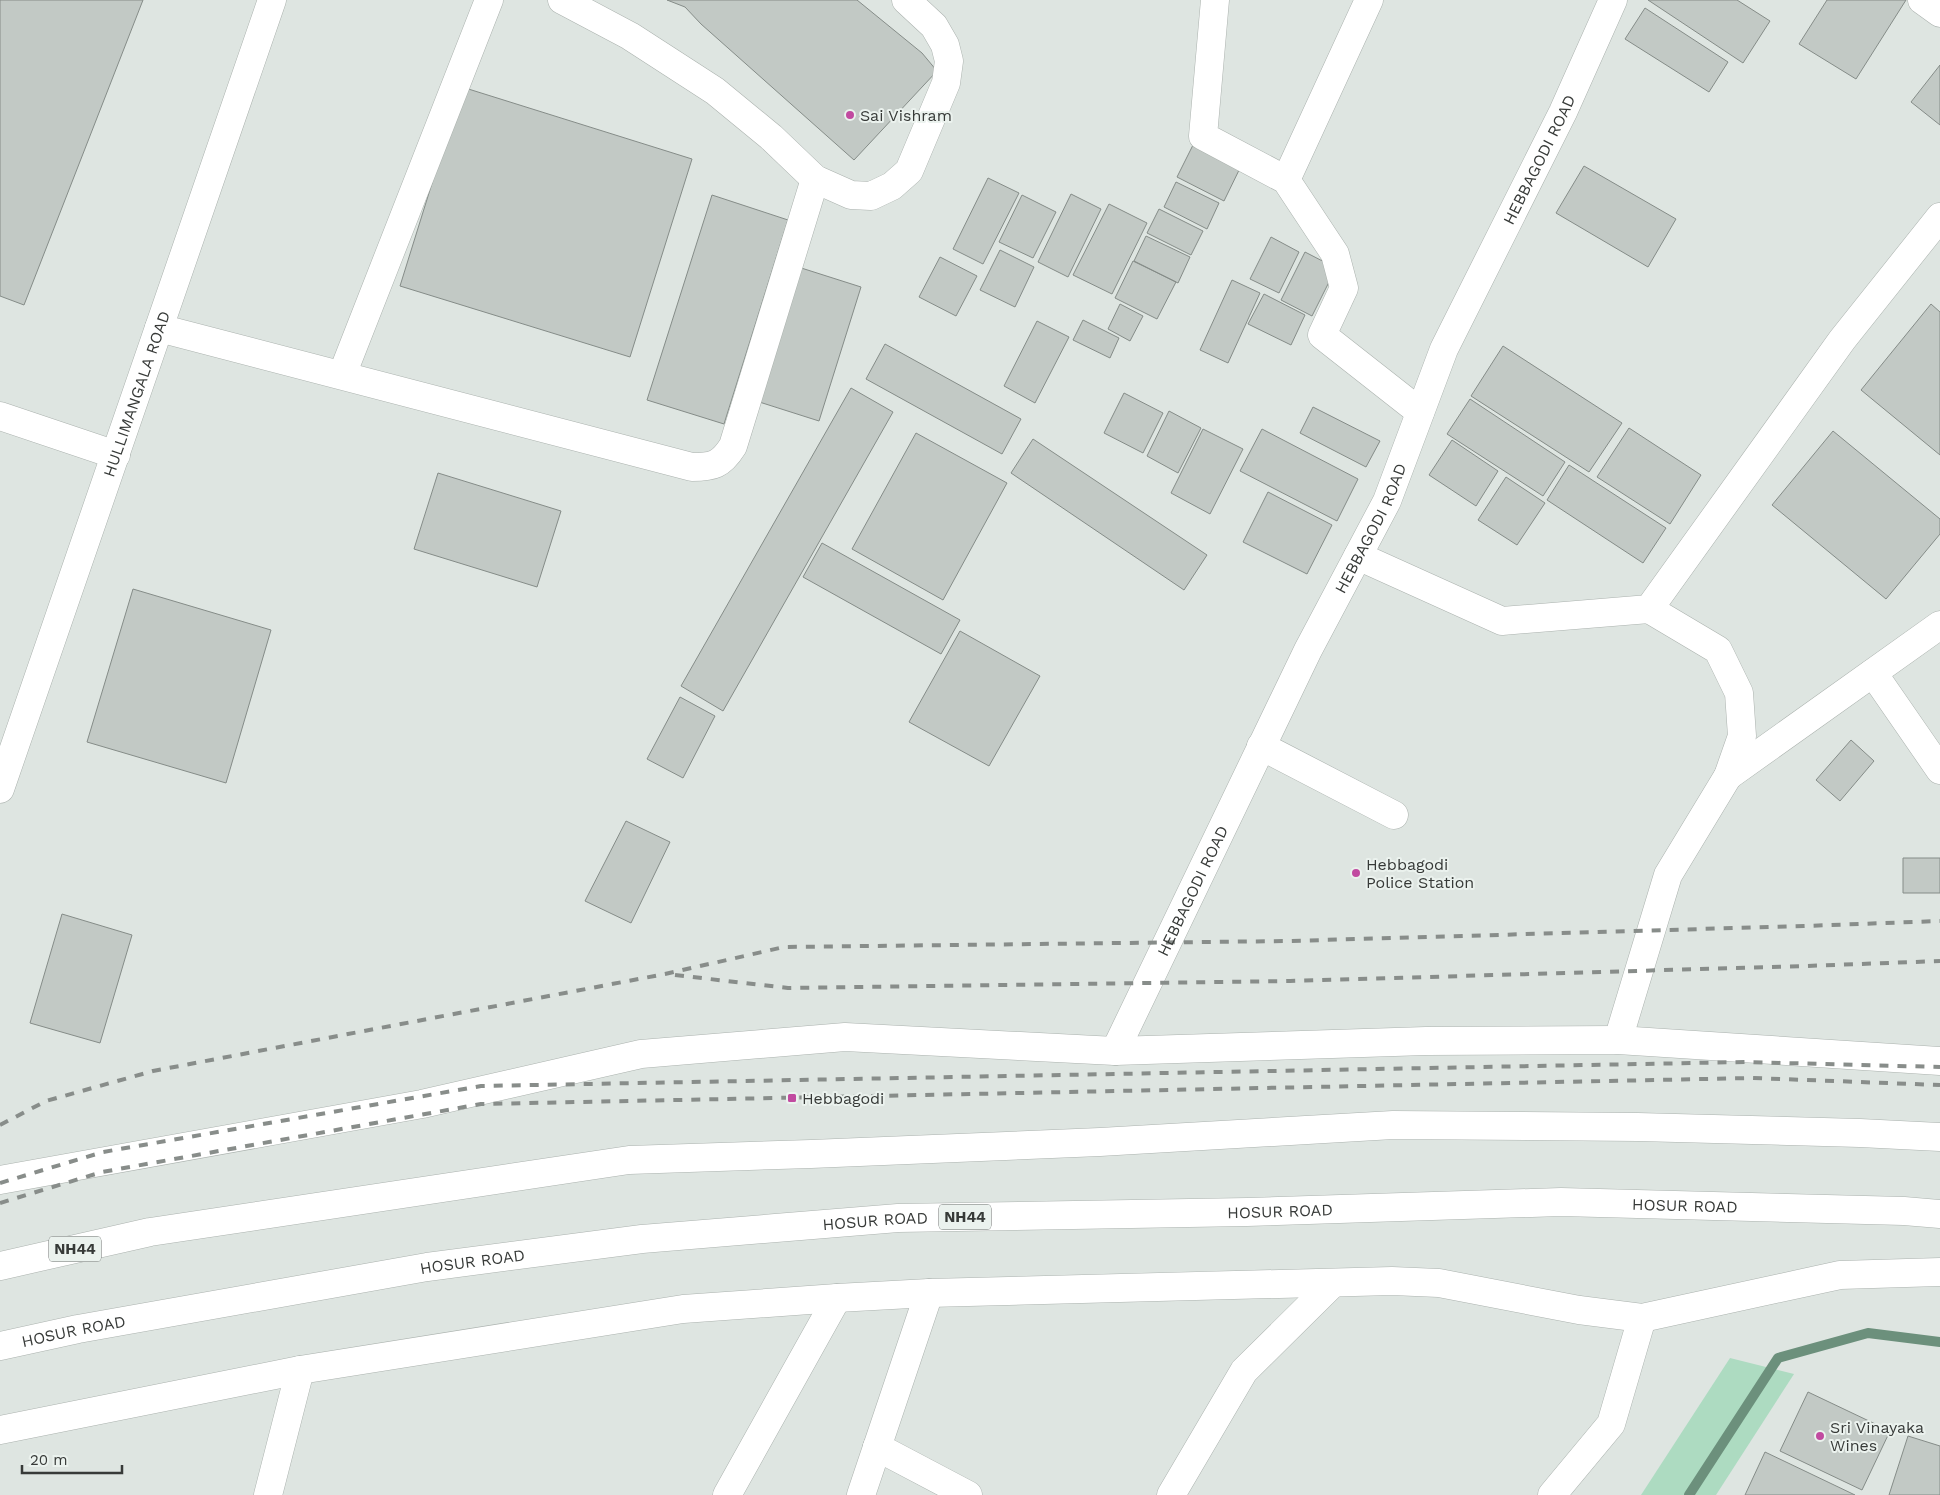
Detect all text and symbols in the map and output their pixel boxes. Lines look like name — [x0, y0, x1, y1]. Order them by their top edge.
street label: HEBBAGODI ROAD — [1499, 92, 1579, 228]
place label: Sai Vishram — [860, 106, 952, 125]
marker: Sai Vishram — [844, 109, 856, 121]
street label: HULLIMANGALA ROAD — [99, 308, 174, 479]
street label: HEBBAGODI ROAD — [1330, 461, 1410, 596]
street label: HEBBAGODI ROAD — [1153, 822, 1232, 959]
place label: Hebbagodi Police Station — [1366, 855, 1474, 892]
marker: Hebbagodi Police Station — [1350, 867, 1362, 879]
place label: Hebbagodi — [802, 1089, 884, 1108]
marker: Hebbagodi — [786, 1092, 798, 1104]
street label: HOSUR ROAD — [1632, 1194, 1738, 1216]
street label: HOSUR ROAD — [1227, 1200, 1333, 1222]
road number: NH44 — [939, 1204, 991, 1230]
street label: HOSUR ROAD — [822, 1208, 928, 1234]
road number: NH44 — [49, 1236, 101, 1262]
street label: HOSUR ROAD — [418, 1245, 526, 1278]
street label: HOSUR ROAD — [20, 1311, 127, 1351]
place label: Sri Vinayaka Wines — [1830, 1418, 1924, 1455]
marker: Sri Vinayaka Wines — [1814, 1430, 1826, 1442]
scale bar — [22, 1442, 122, 1474]
text: 20 m — [30, 1451, 68, 1469]

